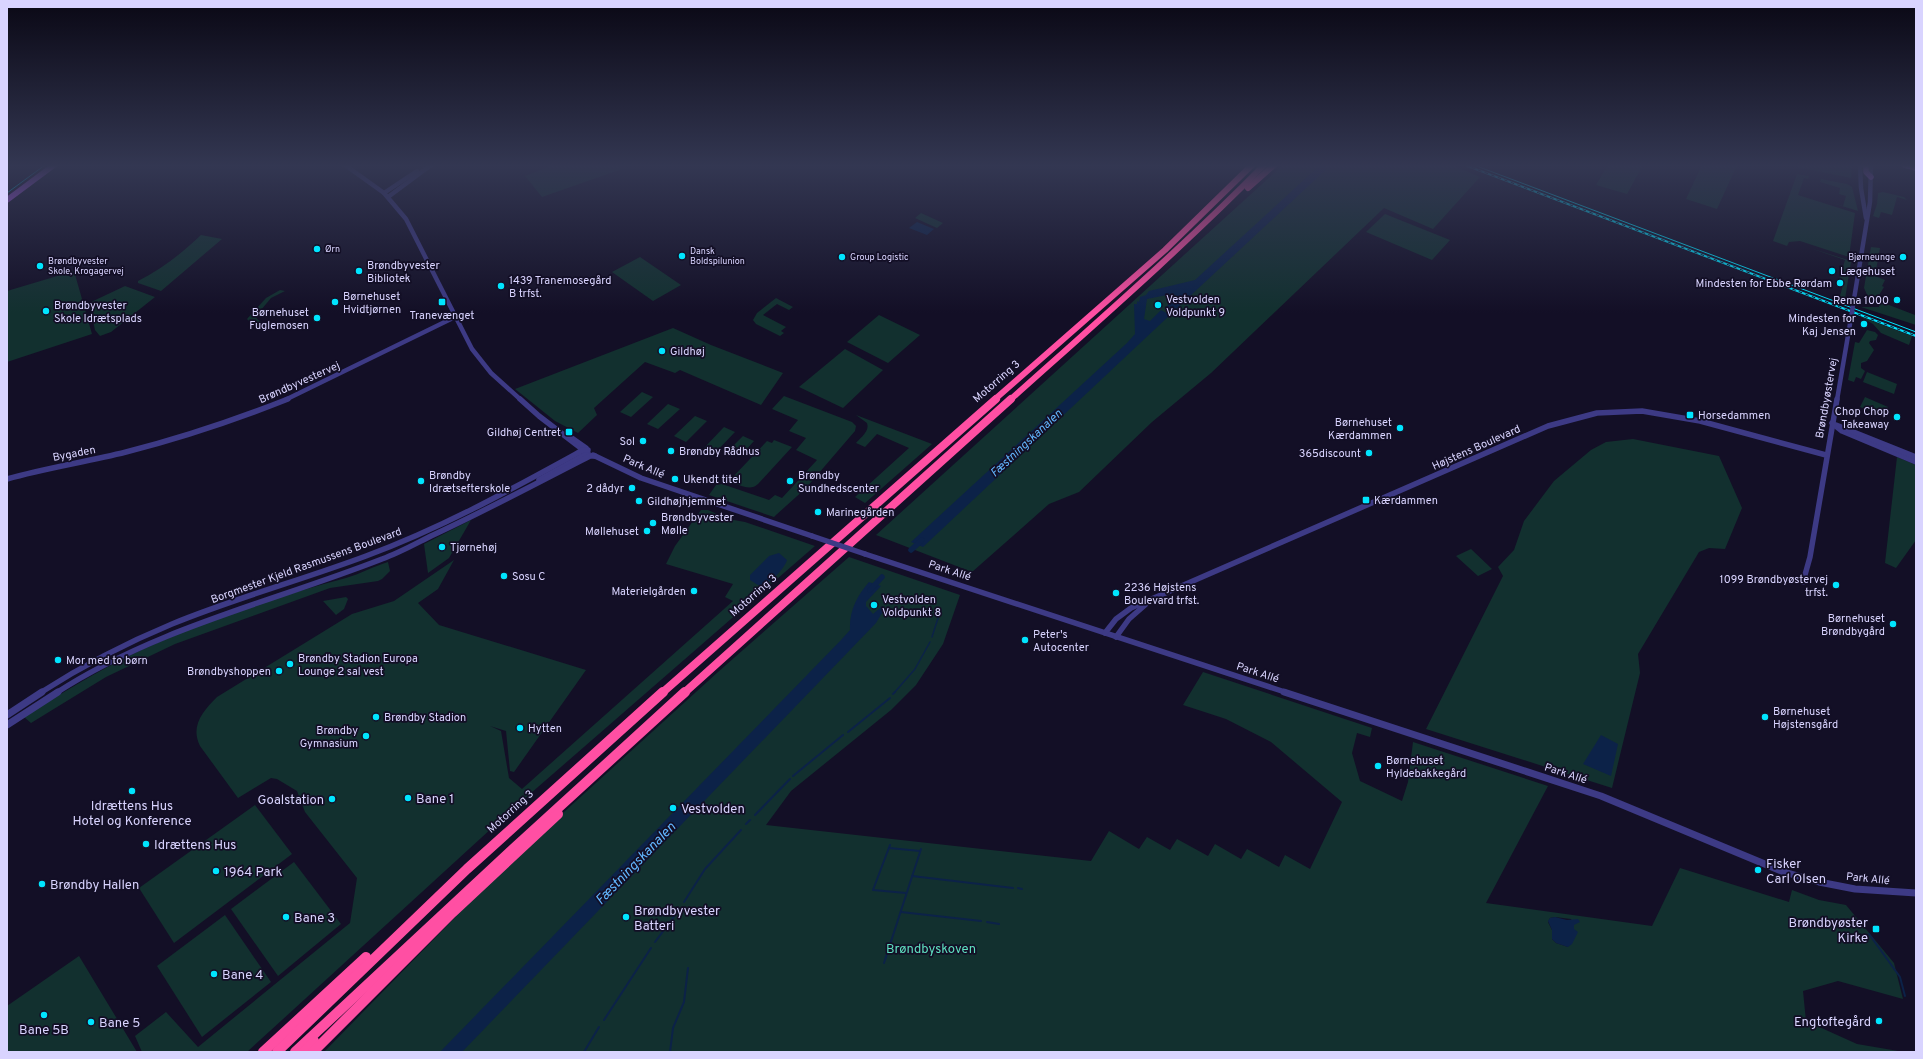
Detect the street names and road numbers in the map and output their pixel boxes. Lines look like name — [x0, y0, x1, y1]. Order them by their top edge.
street label: Motorring 3 — [970, 357, 1023, 406]
street label: Brøndbyøstervej — [1813, 357, 1841, 440]
street label: Brøndbyvestervej — [257, 359, 342, 407]
street label: Højstens Boulevard — [1430, 422, 1523, 474]
street label: Bygaden — [52, 443, 97, 465]
street label: Park Allé — [621, 452, 667, 482]
street label: Borgmester Kjeld Rasmussens Boulevard — [209, 525, 404, 607]
street label: Park Allé — [927, 557, 973, 584]
street label: Motorring 3 — [727, 571, 780, 620]
street label: Park Allé — [1235, 659, 1281, 686]
street label: Park Allé — [1543, 760, 1589, 787]
street label: Motorring 3 — [484, 787, 537, 836]
street label: Park Allé — [1845, 870, 1891, 888]

